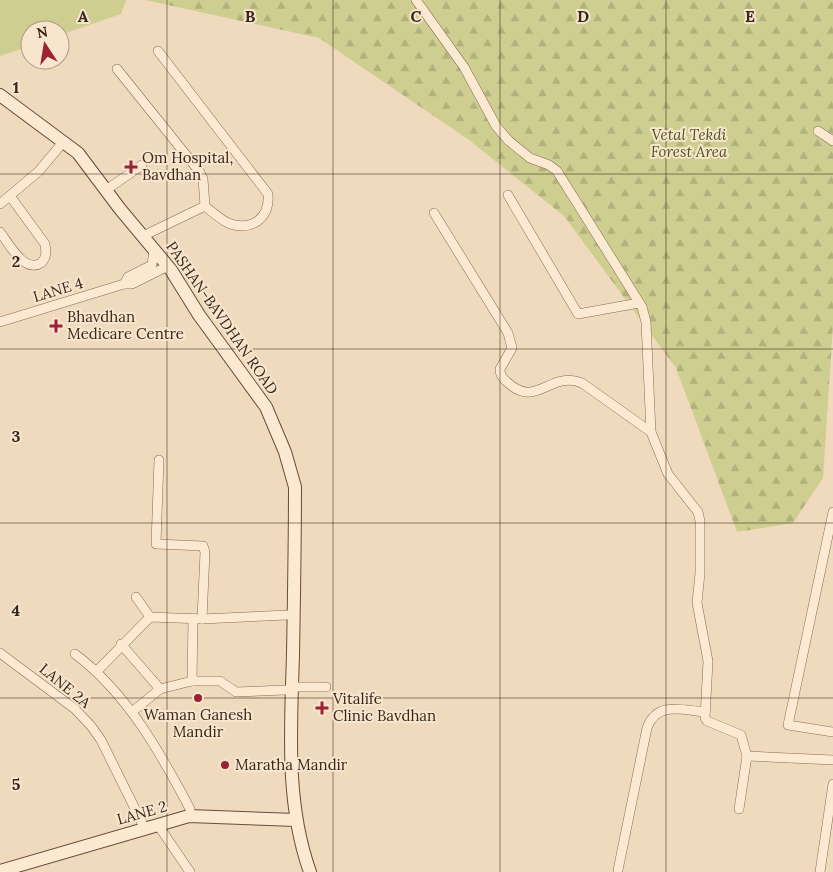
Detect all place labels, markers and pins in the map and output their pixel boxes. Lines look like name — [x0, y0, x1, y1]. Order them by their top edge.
place label: Om Hospital, Bavdhan — [142, 148, 233, 184]
marker: Om Hospital, Bavdhan — [124, 160, 138, 174]
place label: Bhavdhan Medicare Centre — [67, 307, 184, 343]
marker: Bhavdhan Medicare Centre — [49, 319, 63, 333]
place label: Vitalife Clinic Bavdhan — [332, 689, 436, 725]
marker: Waman Ganesh Mandir — [192, 692, 204, 704]
marker: Vitalife Clinic Bavdhan — [315, 701, 329, 715]
place label: Waman Ganesh Mandir — [144, 705, 252, 741]
place label: Maratha Mandir — [235, 755, 348, 774]
marker: Maratha Mandir — [219, 759, 231, 771]

